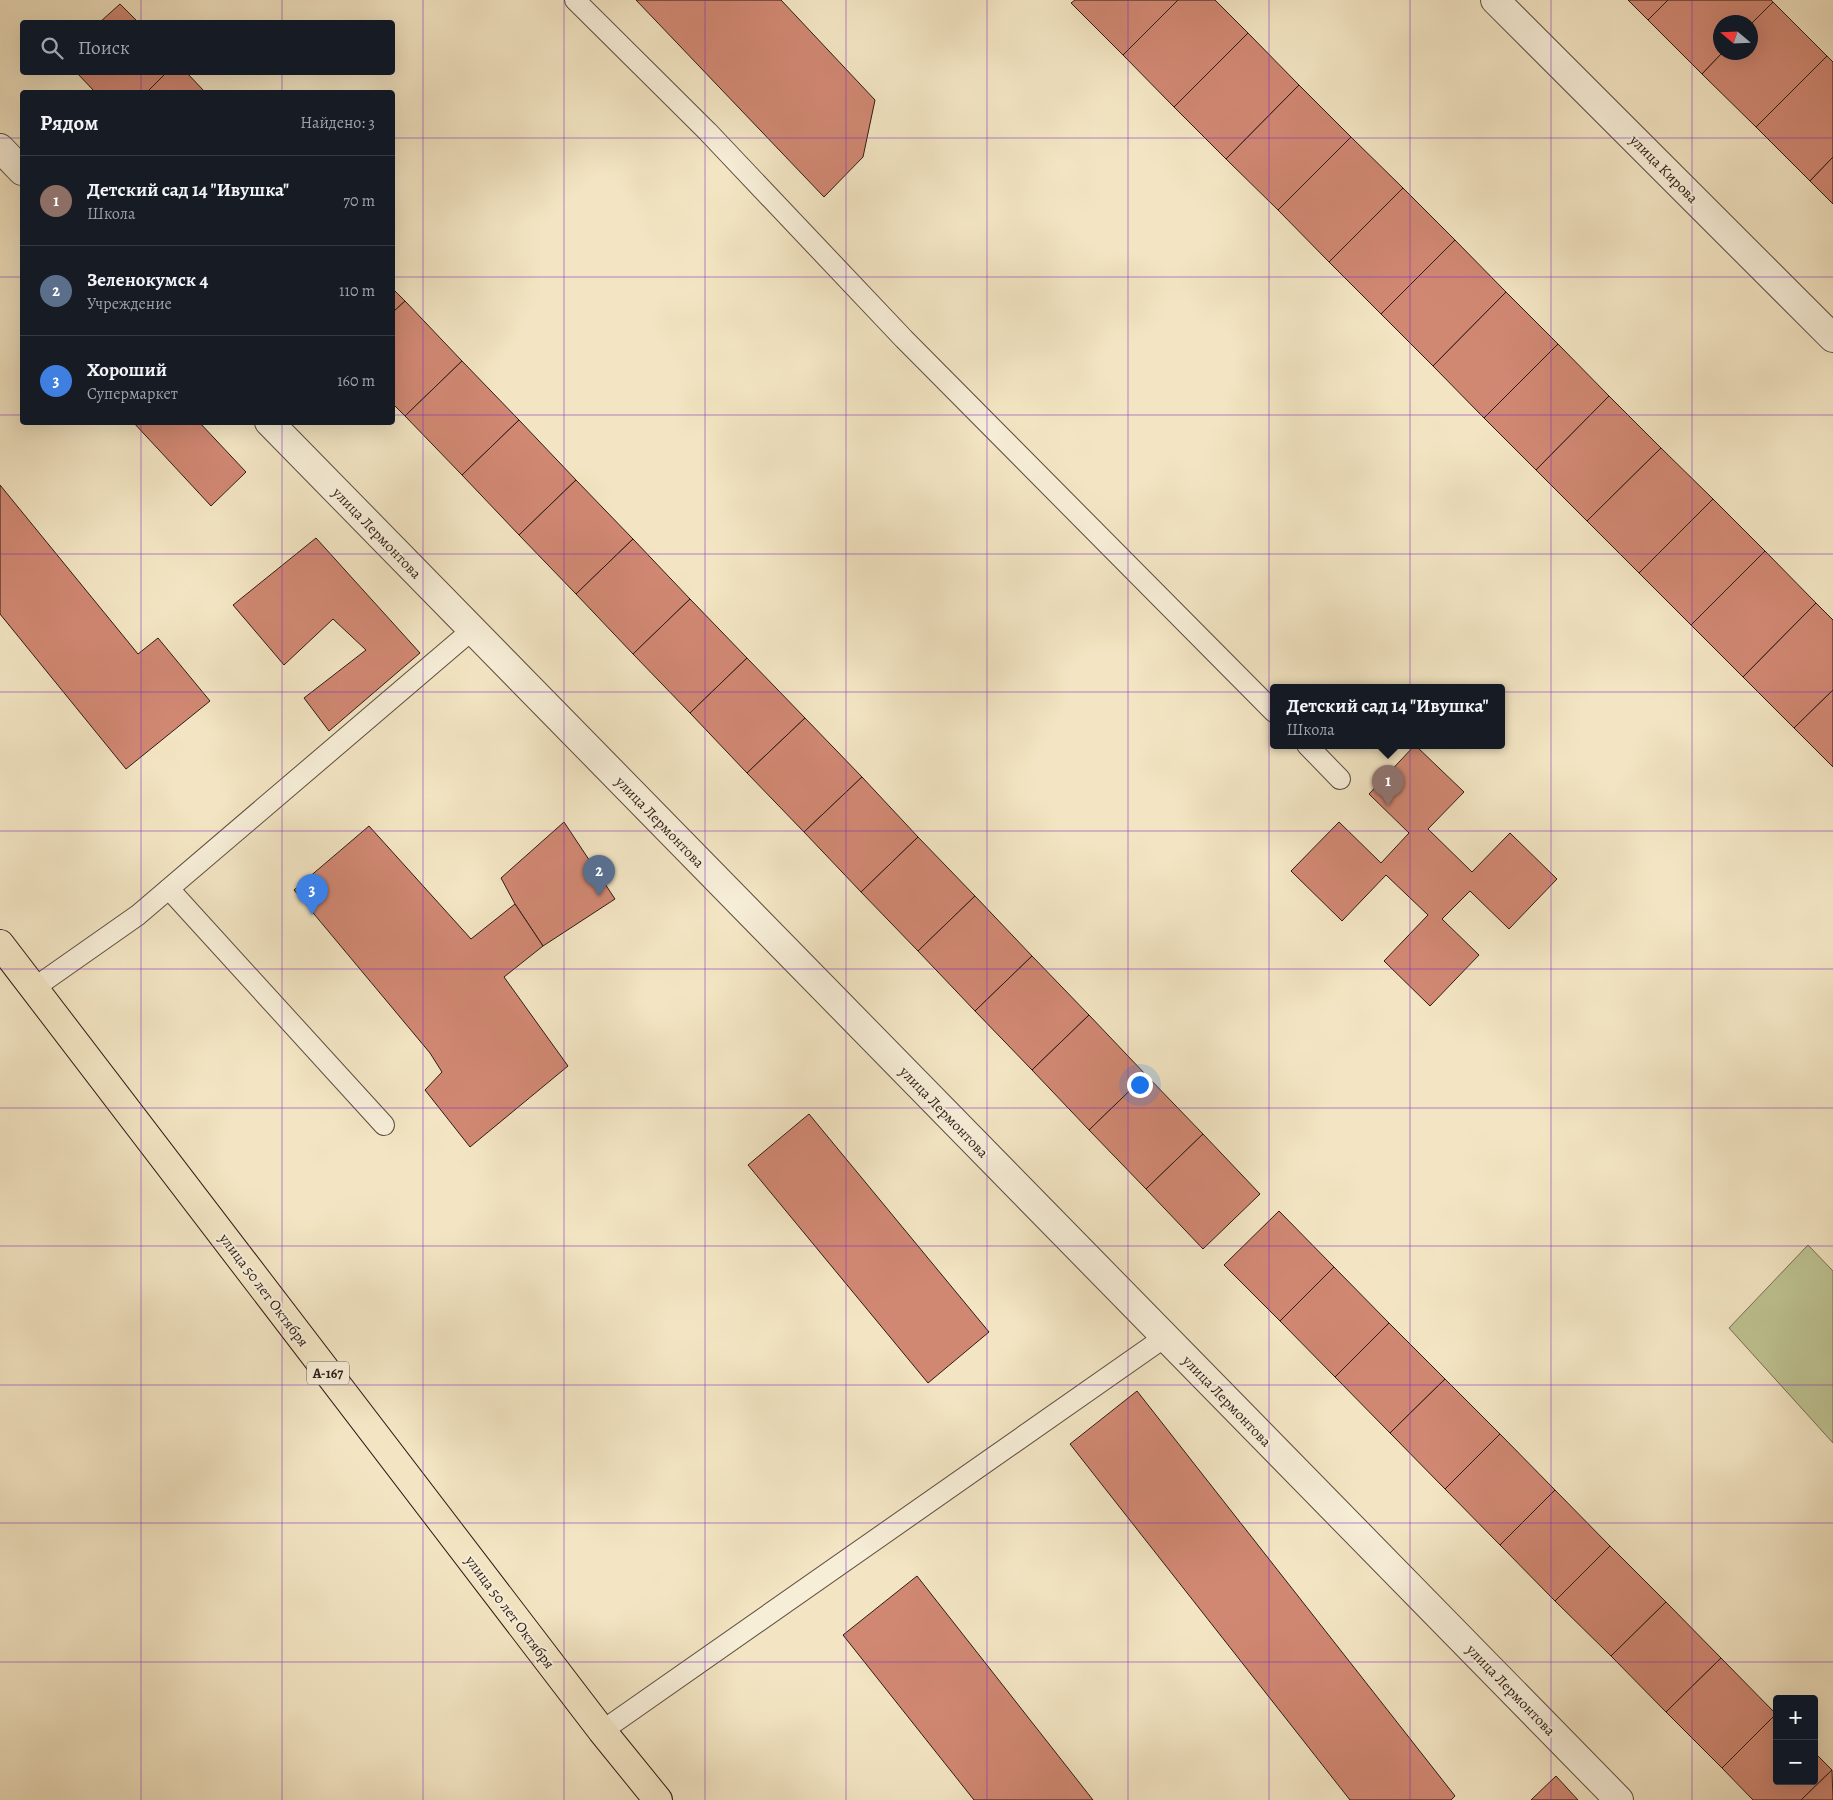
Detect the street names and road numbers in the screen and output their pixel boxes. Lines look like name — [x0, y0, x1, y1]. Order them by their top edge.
street label: улица Кирова — [1625, 130, 1703, 208]
street label: улица Лермонтова — [327, 482, 426, 583]
street label: улица Лермонтова — [610, 771, 709, 872]
street label: улица Лермонтова — [894, 1061, 993, 1162]
street label: улица 50 лет Октября — [214, 1228, 313, 1351]
street label: улица Лермонтова — [1177, 1350, 1276, 1451]
road number: А-167 — [307, 1362, 349, 1385]
street label: улица 50 лет Октября — [460, 1550, 559, 1673]
street label: улица Лермонтова — [1461, 1639, 1560, 1740]

